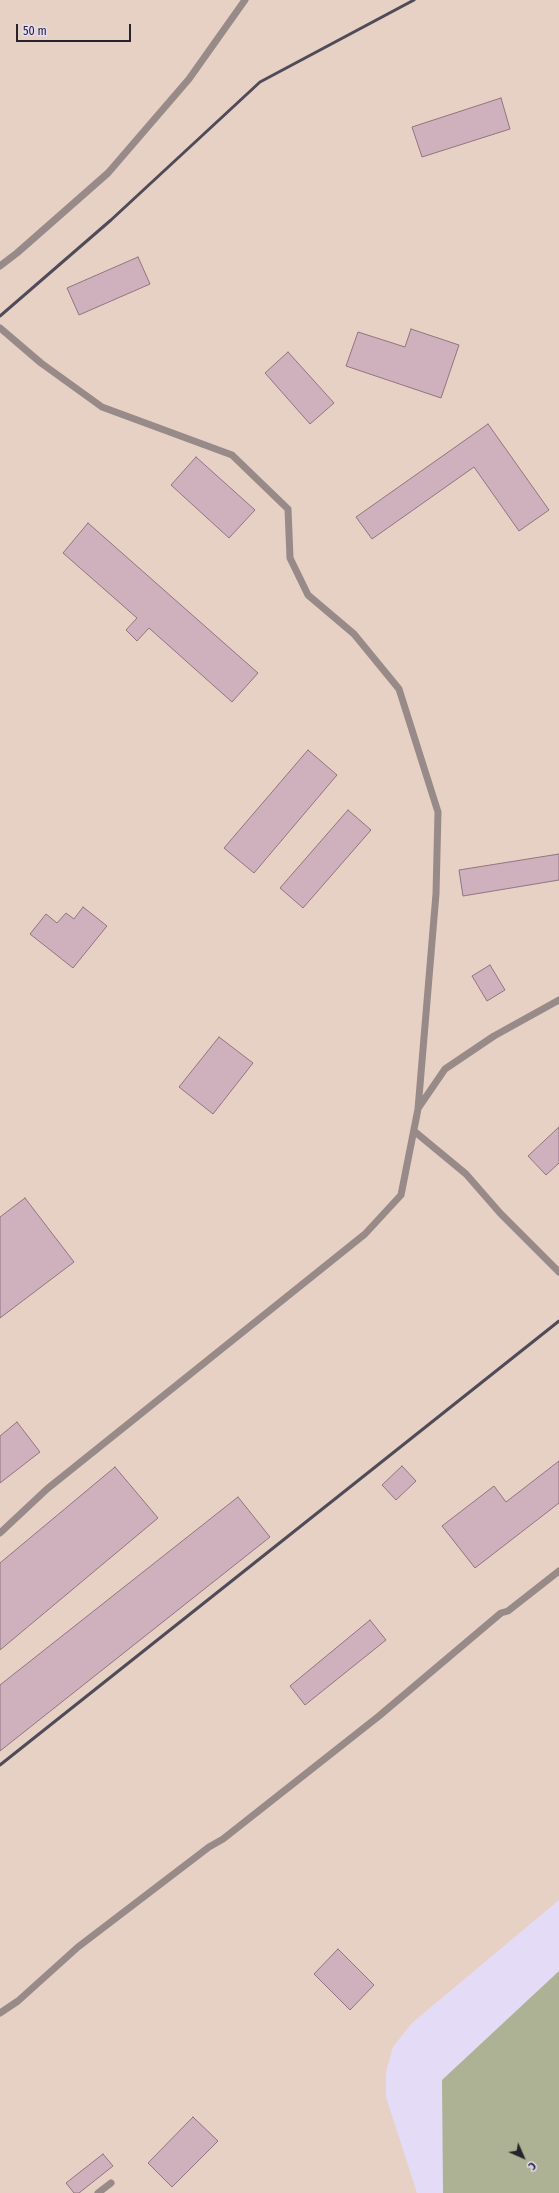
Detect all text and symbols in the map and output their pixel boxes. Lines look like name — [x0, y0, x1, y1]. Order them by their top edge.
scale bar — [18, 16, 133, 42]
text: 50 m — [23, 24, 47, 38]
north arrow — [503, 2137, 543, 2177]
text: С — [525, 2159, 538, 2172]

